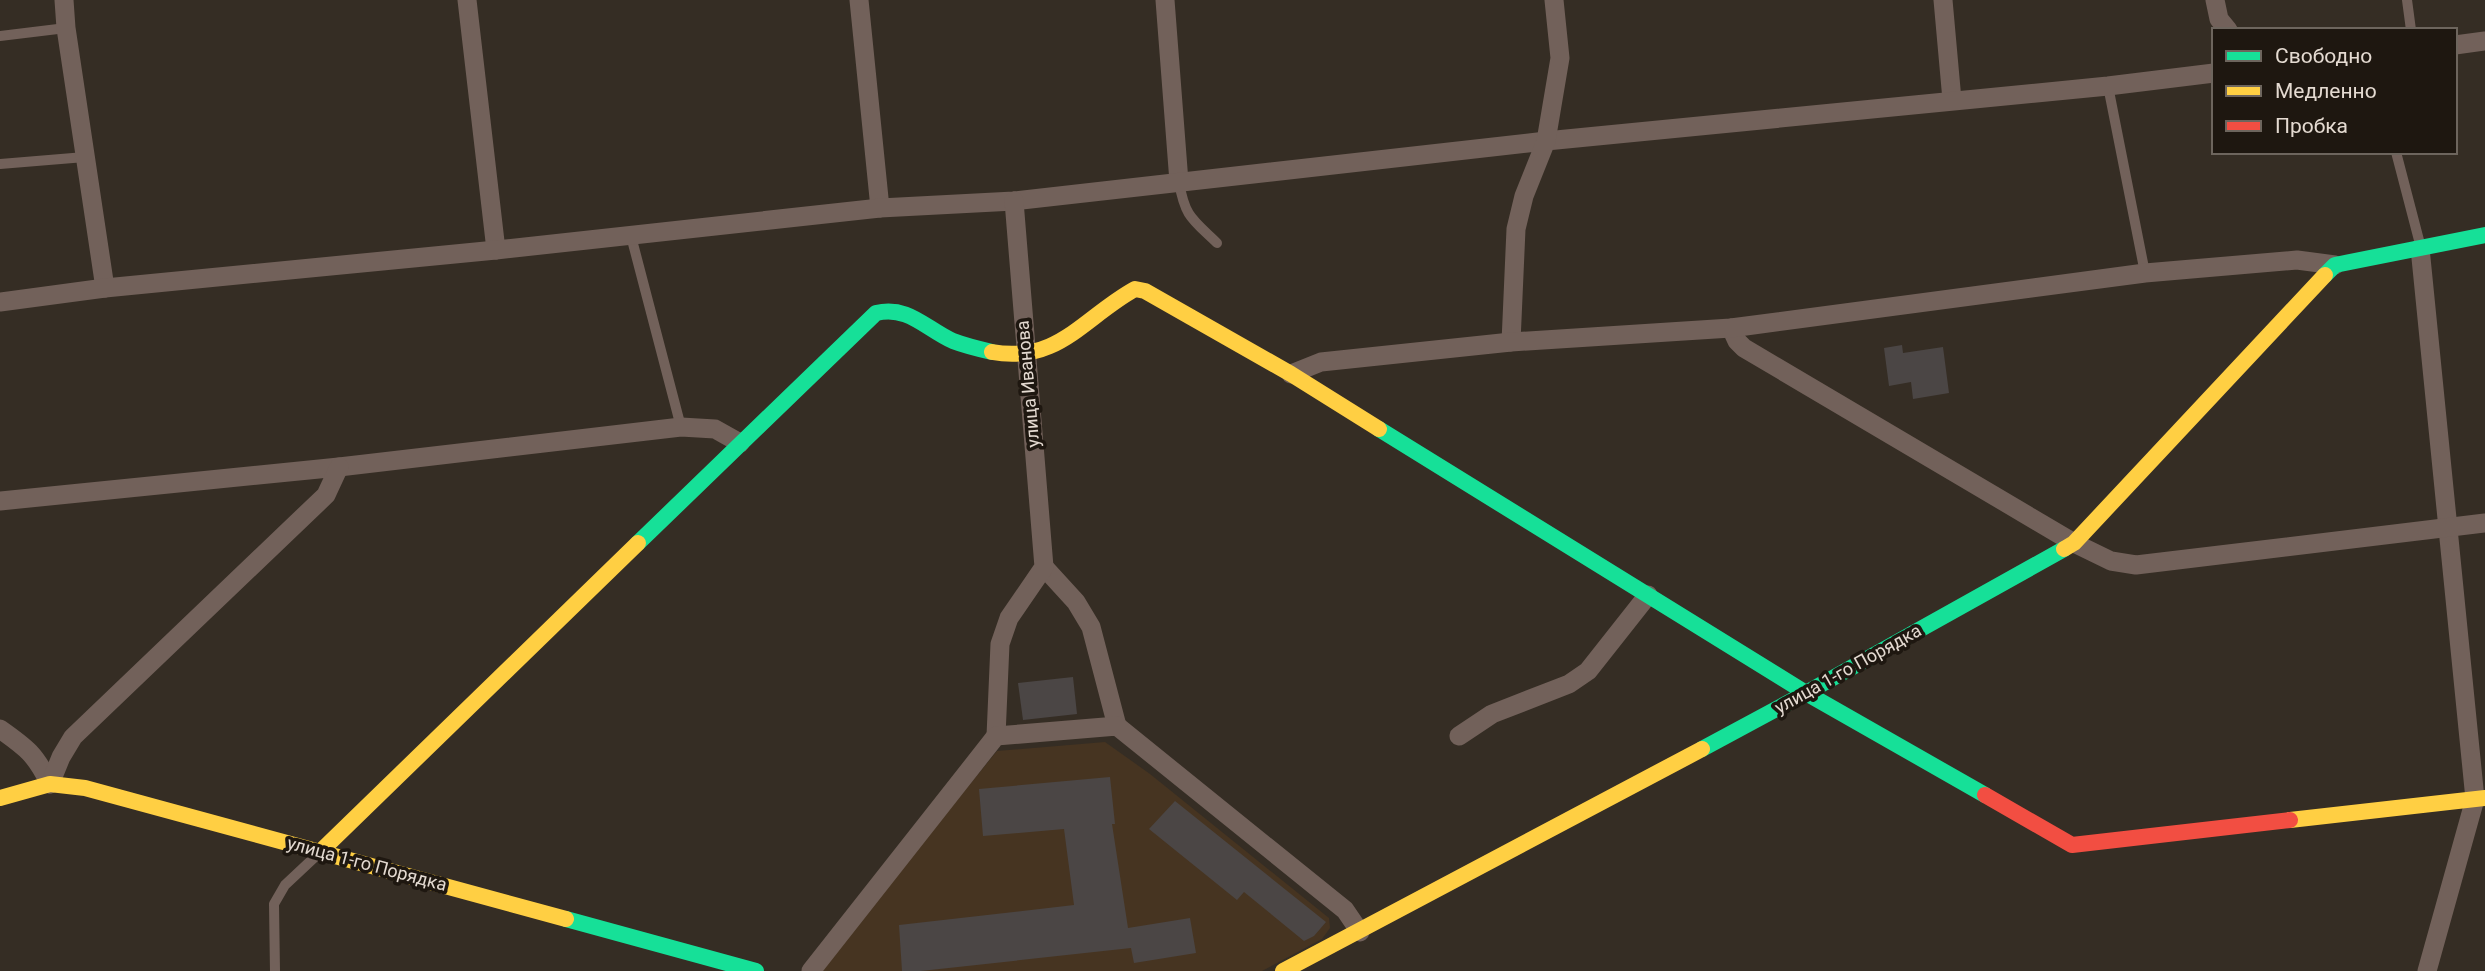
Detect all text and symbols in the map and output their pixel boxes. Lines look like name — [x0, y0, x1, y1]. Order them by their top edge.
legend — [2212, 28, 2457, 154]
text: Свободно — [2275, 44, 2372, 68]
text: Медленно — [2275, 79, 2377, 103]
text: Пробка — [2275, 114, 2348, 138]
street label: улица Иванова — [1011, 320, 1044, 448]
street label: улица 1-го Порядка — [1771, 619, 1925, 718]
street label: улица 1-го Порядка — [285, 832, 449, 895]

